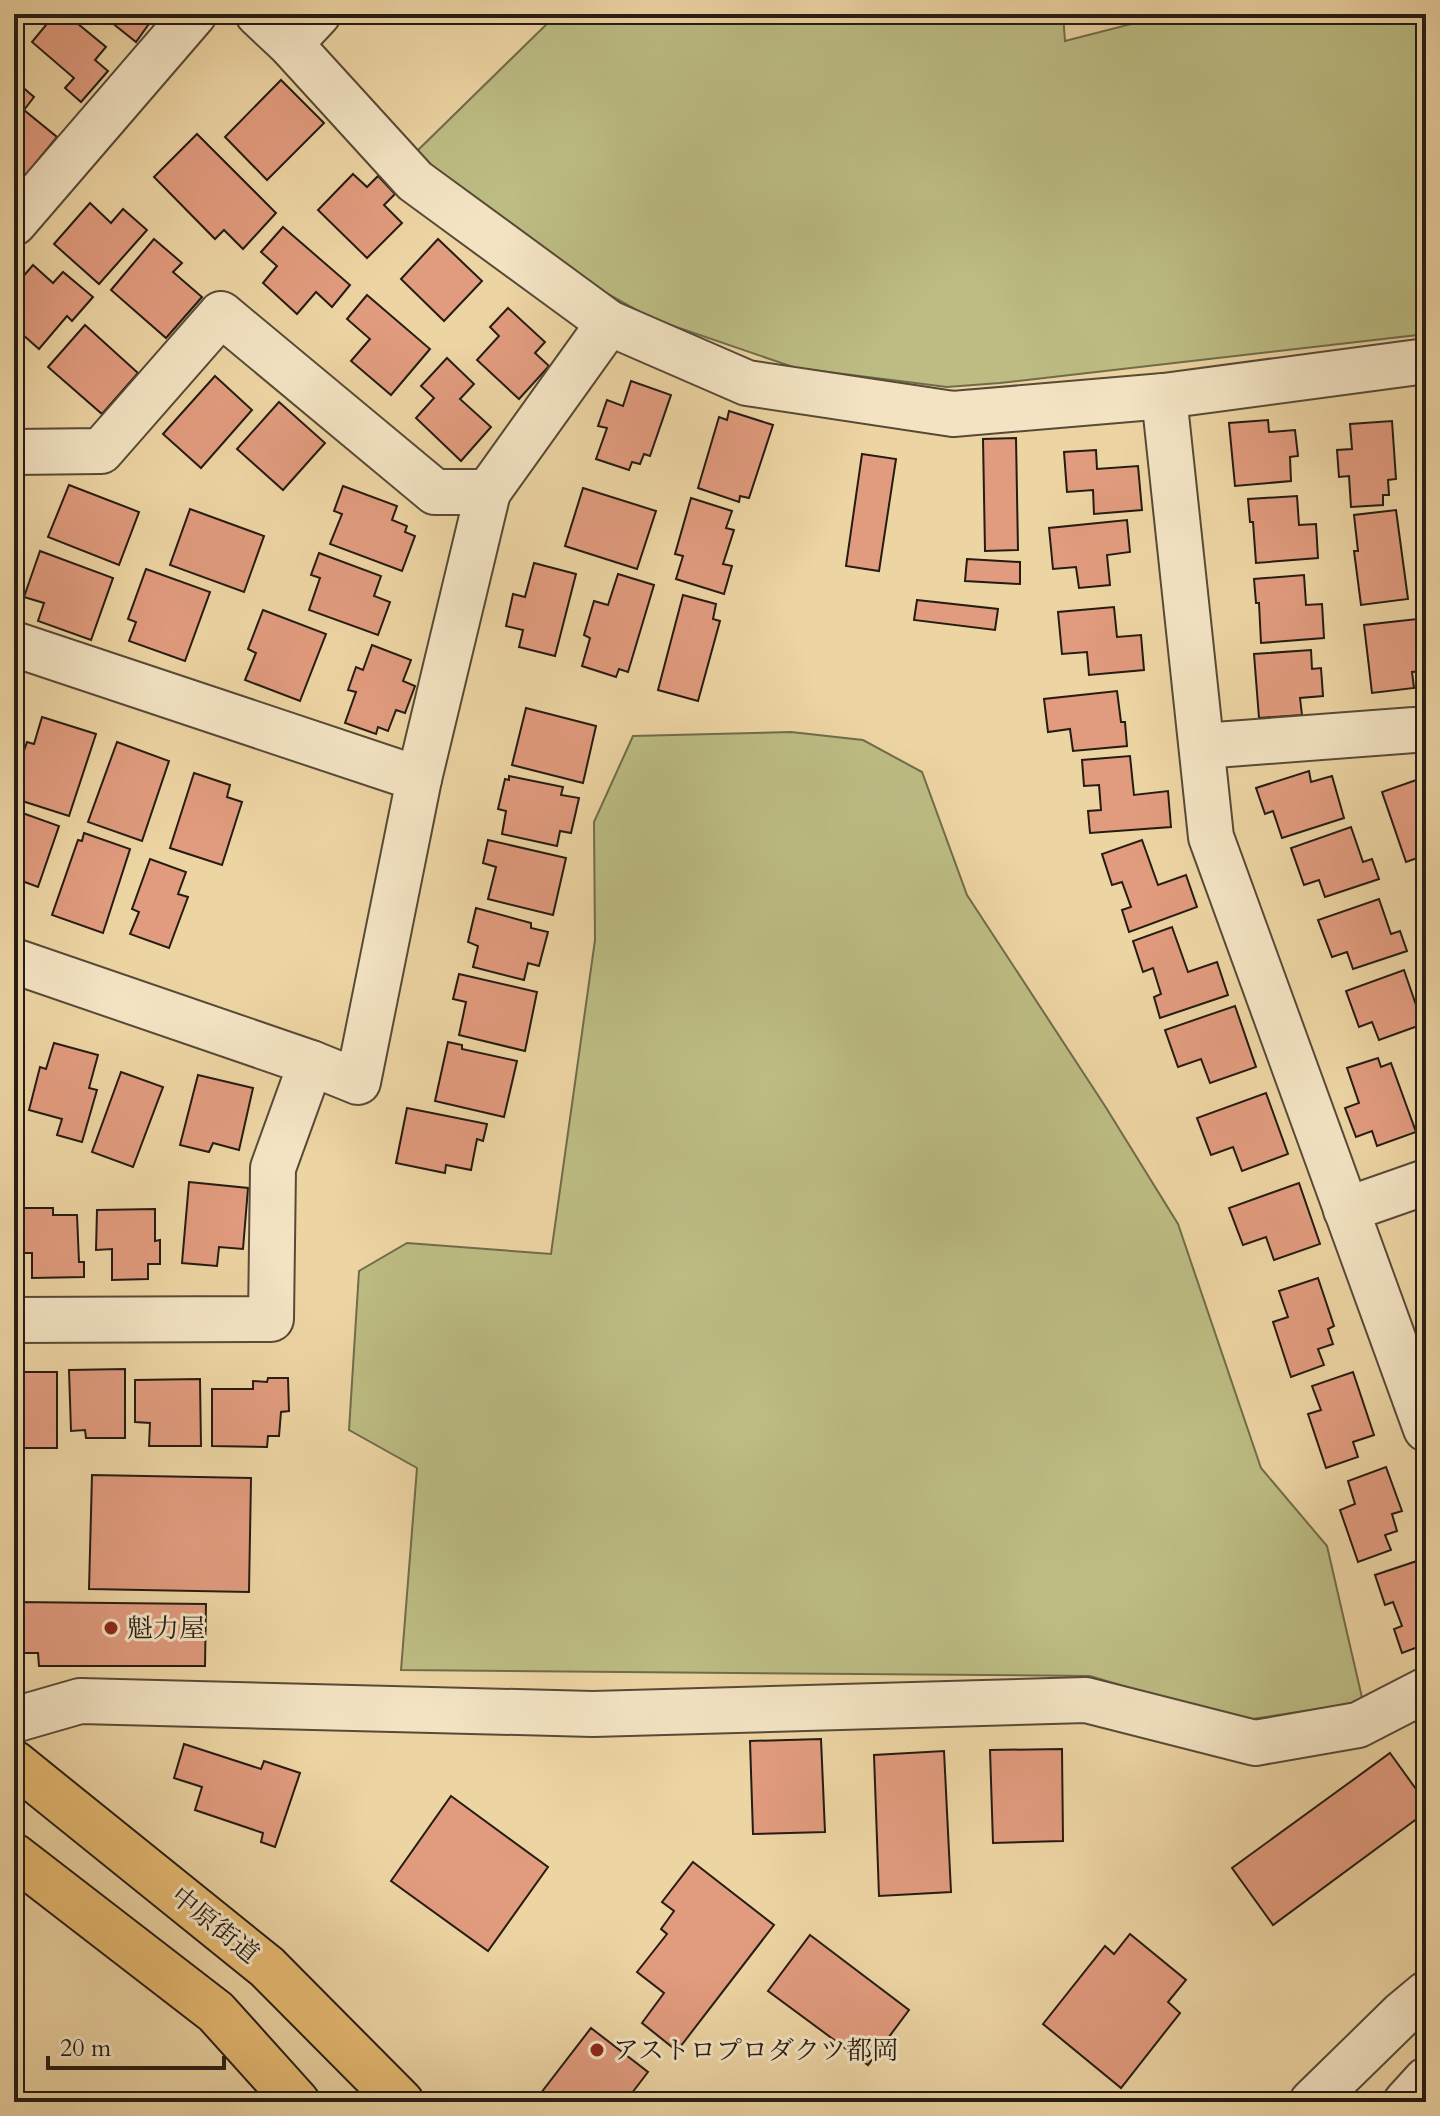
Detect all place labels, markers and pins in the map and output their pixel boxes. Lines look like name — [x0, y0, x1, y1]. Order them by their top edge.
place label: 魁力屋 — [127, 1611, 205, 1646]
marker: 魁力屋 — [102, 1619, 120, 1637]
place label: アストロプロダクツ都岡 — [613, 2033, 898, 2068]
marker: アストロプロダクツ都岡 — [588, 2041, 606, 2059]

